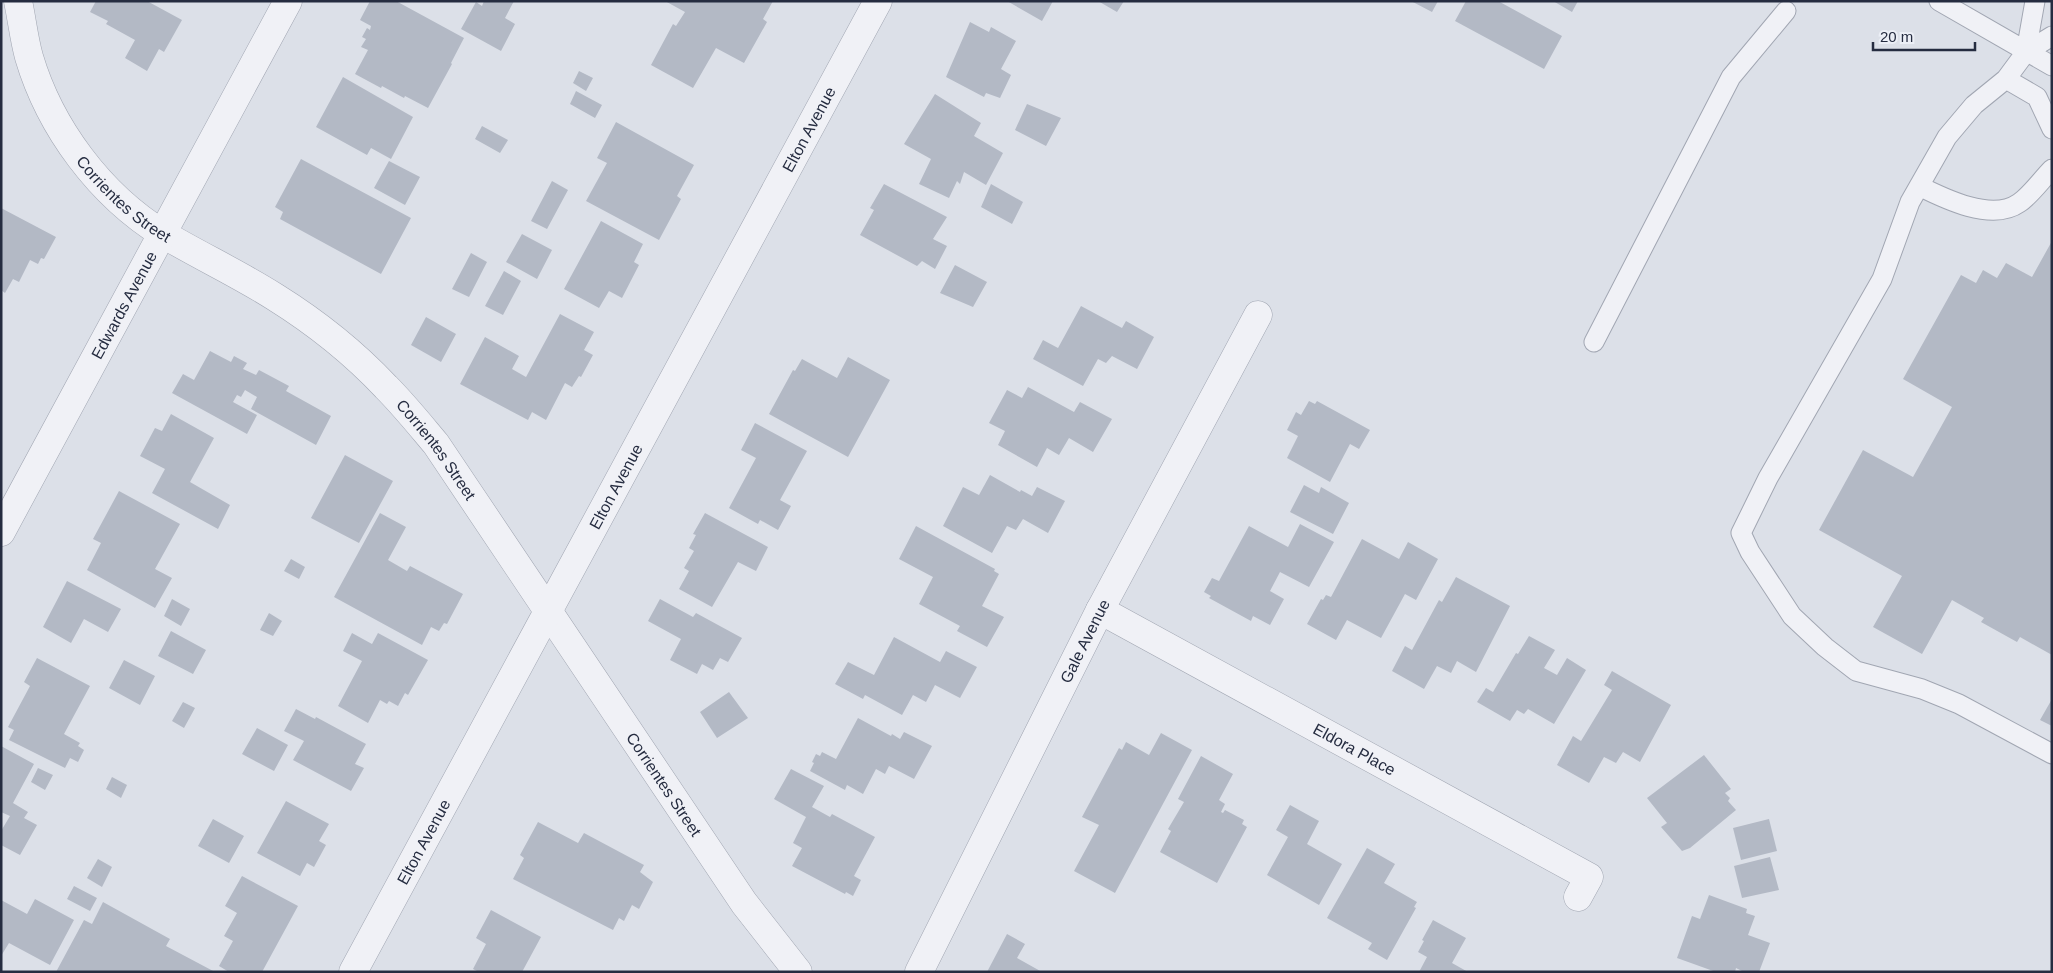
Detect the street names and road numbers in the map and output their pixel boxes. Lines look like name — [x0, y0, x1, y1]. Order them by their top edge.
street label: Elton Avenue — [779, 84, 839, 175]
street label: Corrientes Street — [74, 152, 174, 246]
street label: Edwards Avenue — [88, 248, 160, 362]
street label: Corrientes Street — [393, 396, 480, 503]
street label: Elton Avenue — [586, 441, 645, 532]
street label: Gale Avenue — [1056, 596, 1113, 686]
street label: Eldora Place — [1311, 720, 1399, 778]
street label: Corrientes Street — [623, 729, 705, 840]
street label: Elton Avenue — [394, 796, 453, 887]

